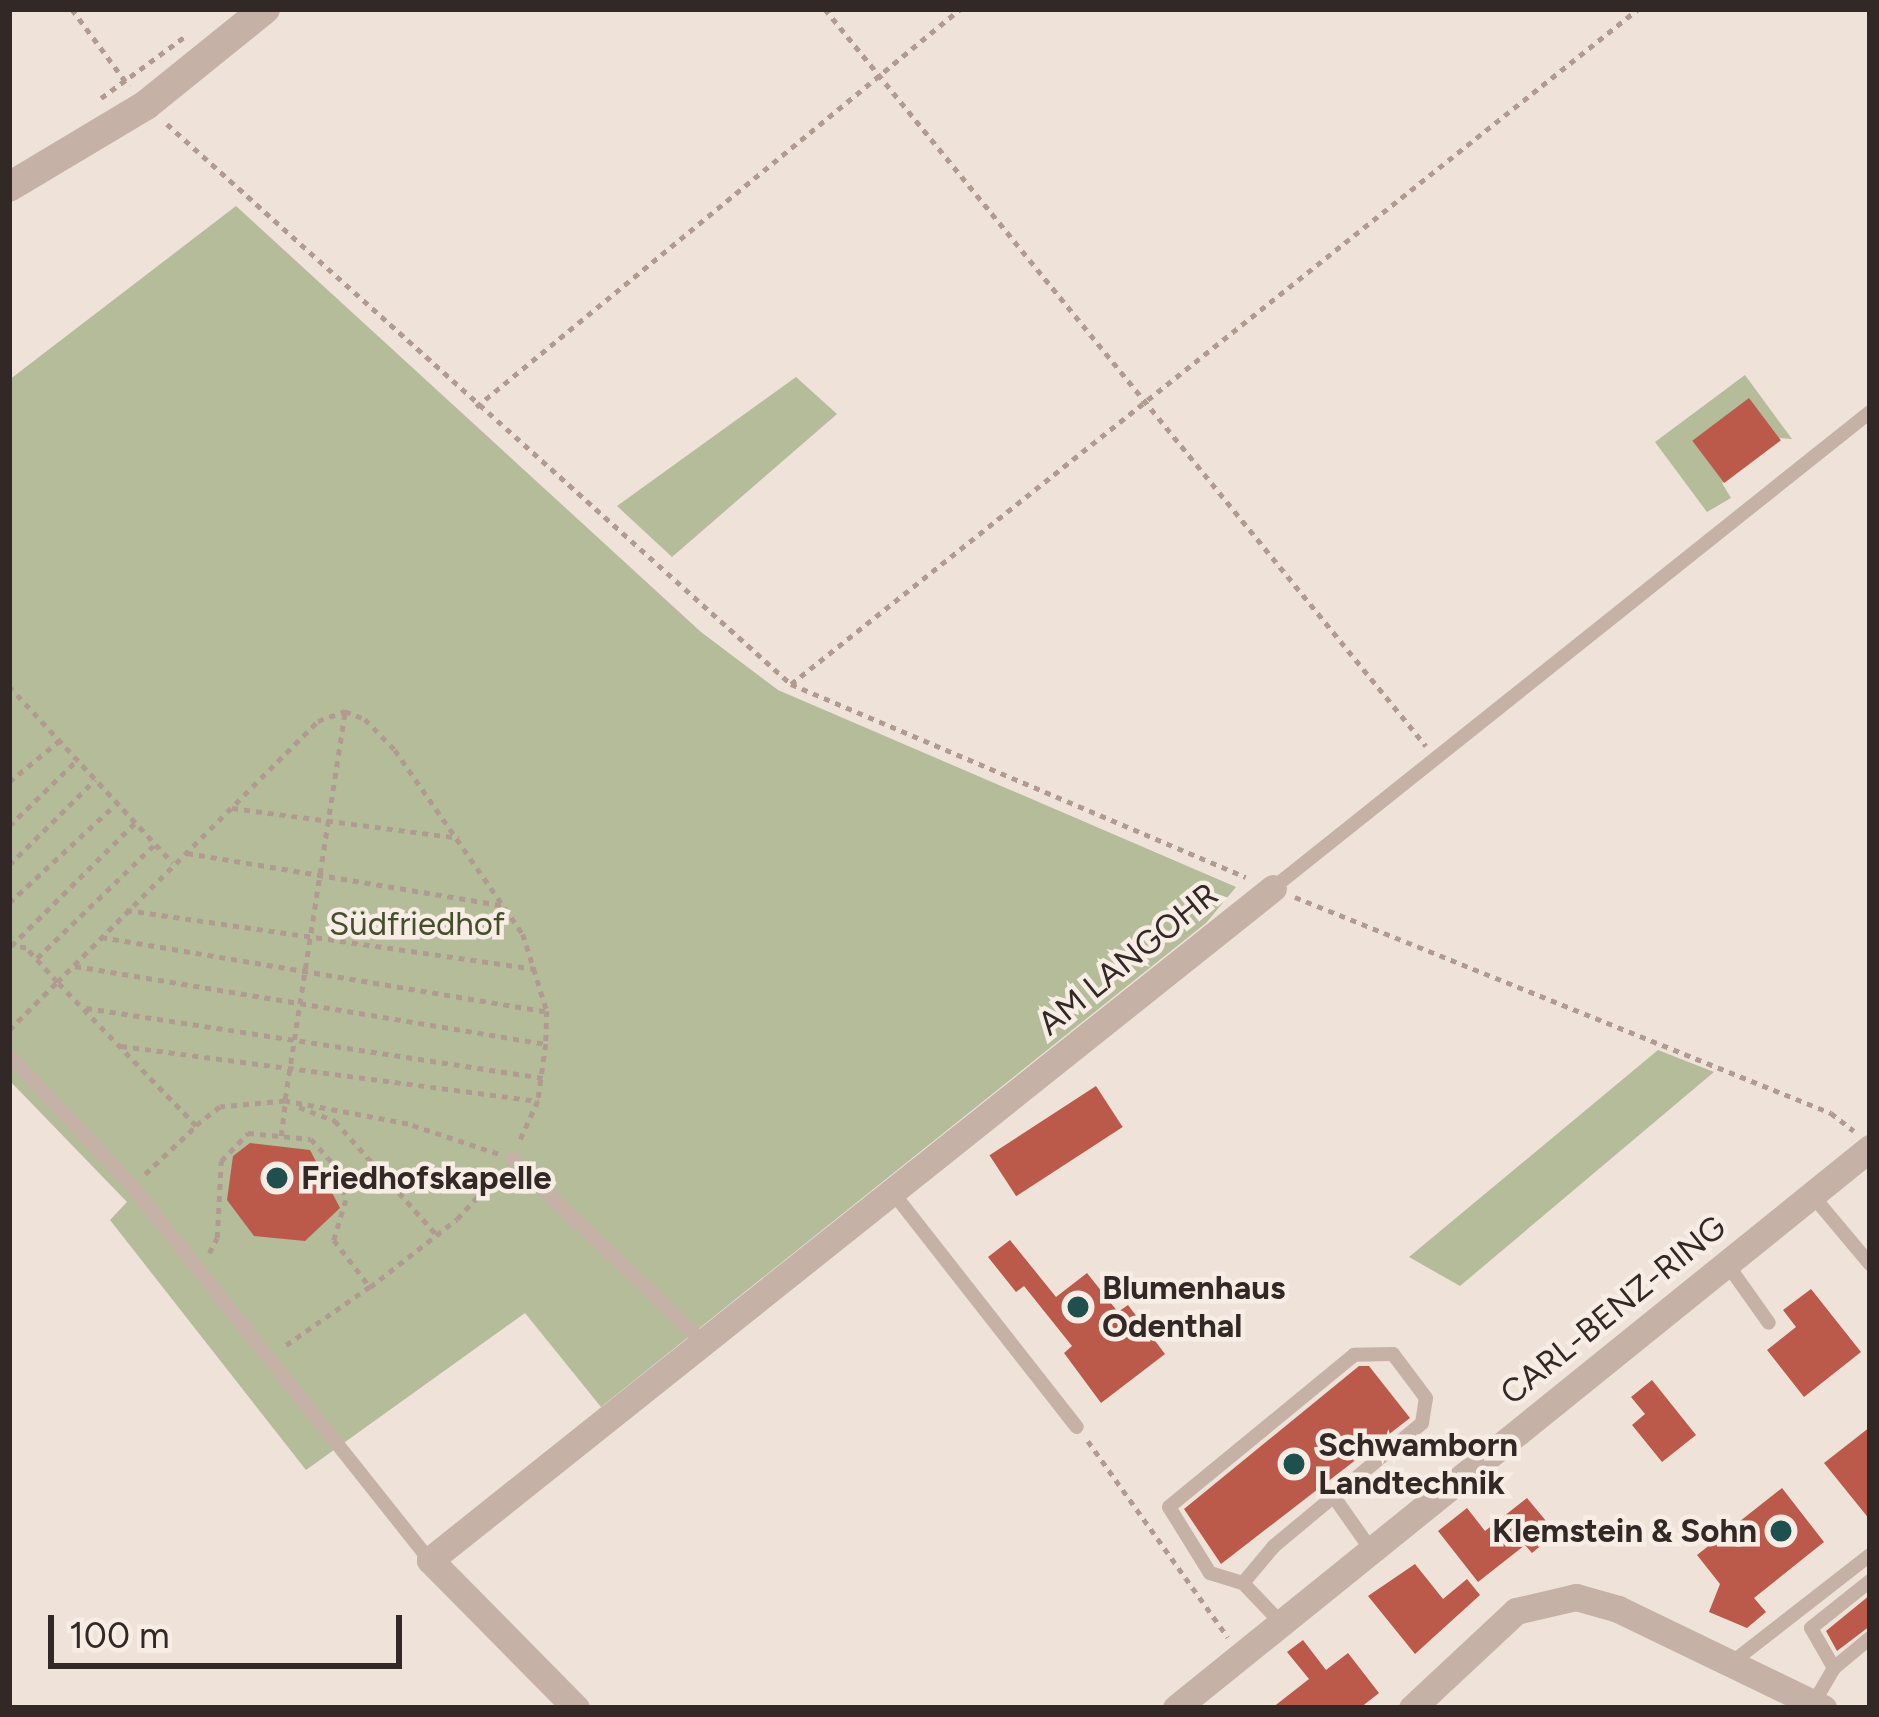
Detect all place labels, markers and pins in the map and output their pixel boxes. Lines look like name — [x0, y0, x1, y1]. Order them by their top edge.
place label: Friedhofskapelle — [301, 1158, 551, 1198]
marker: Friedhofskapelle — [264, 1165, 290, 1191]
place label: Blumenhaus Odenthal — [1102, 1268, 1285, 1346]
marker: Blumenhaus Odenthal — [1065, 1294, 1091, 1320]
place label: Schwamborn Landtechnik — [1318, 1425, 1518, 1503]
marker: Schwamborn Landtechnik — [1281, 1451, 1307, 1477]
place label: Klemstein & Sohn — [1492, 1511, 1757, 1551]
marker: Klemstein & Sohn — [1768, 1518, 1794, 1544]

